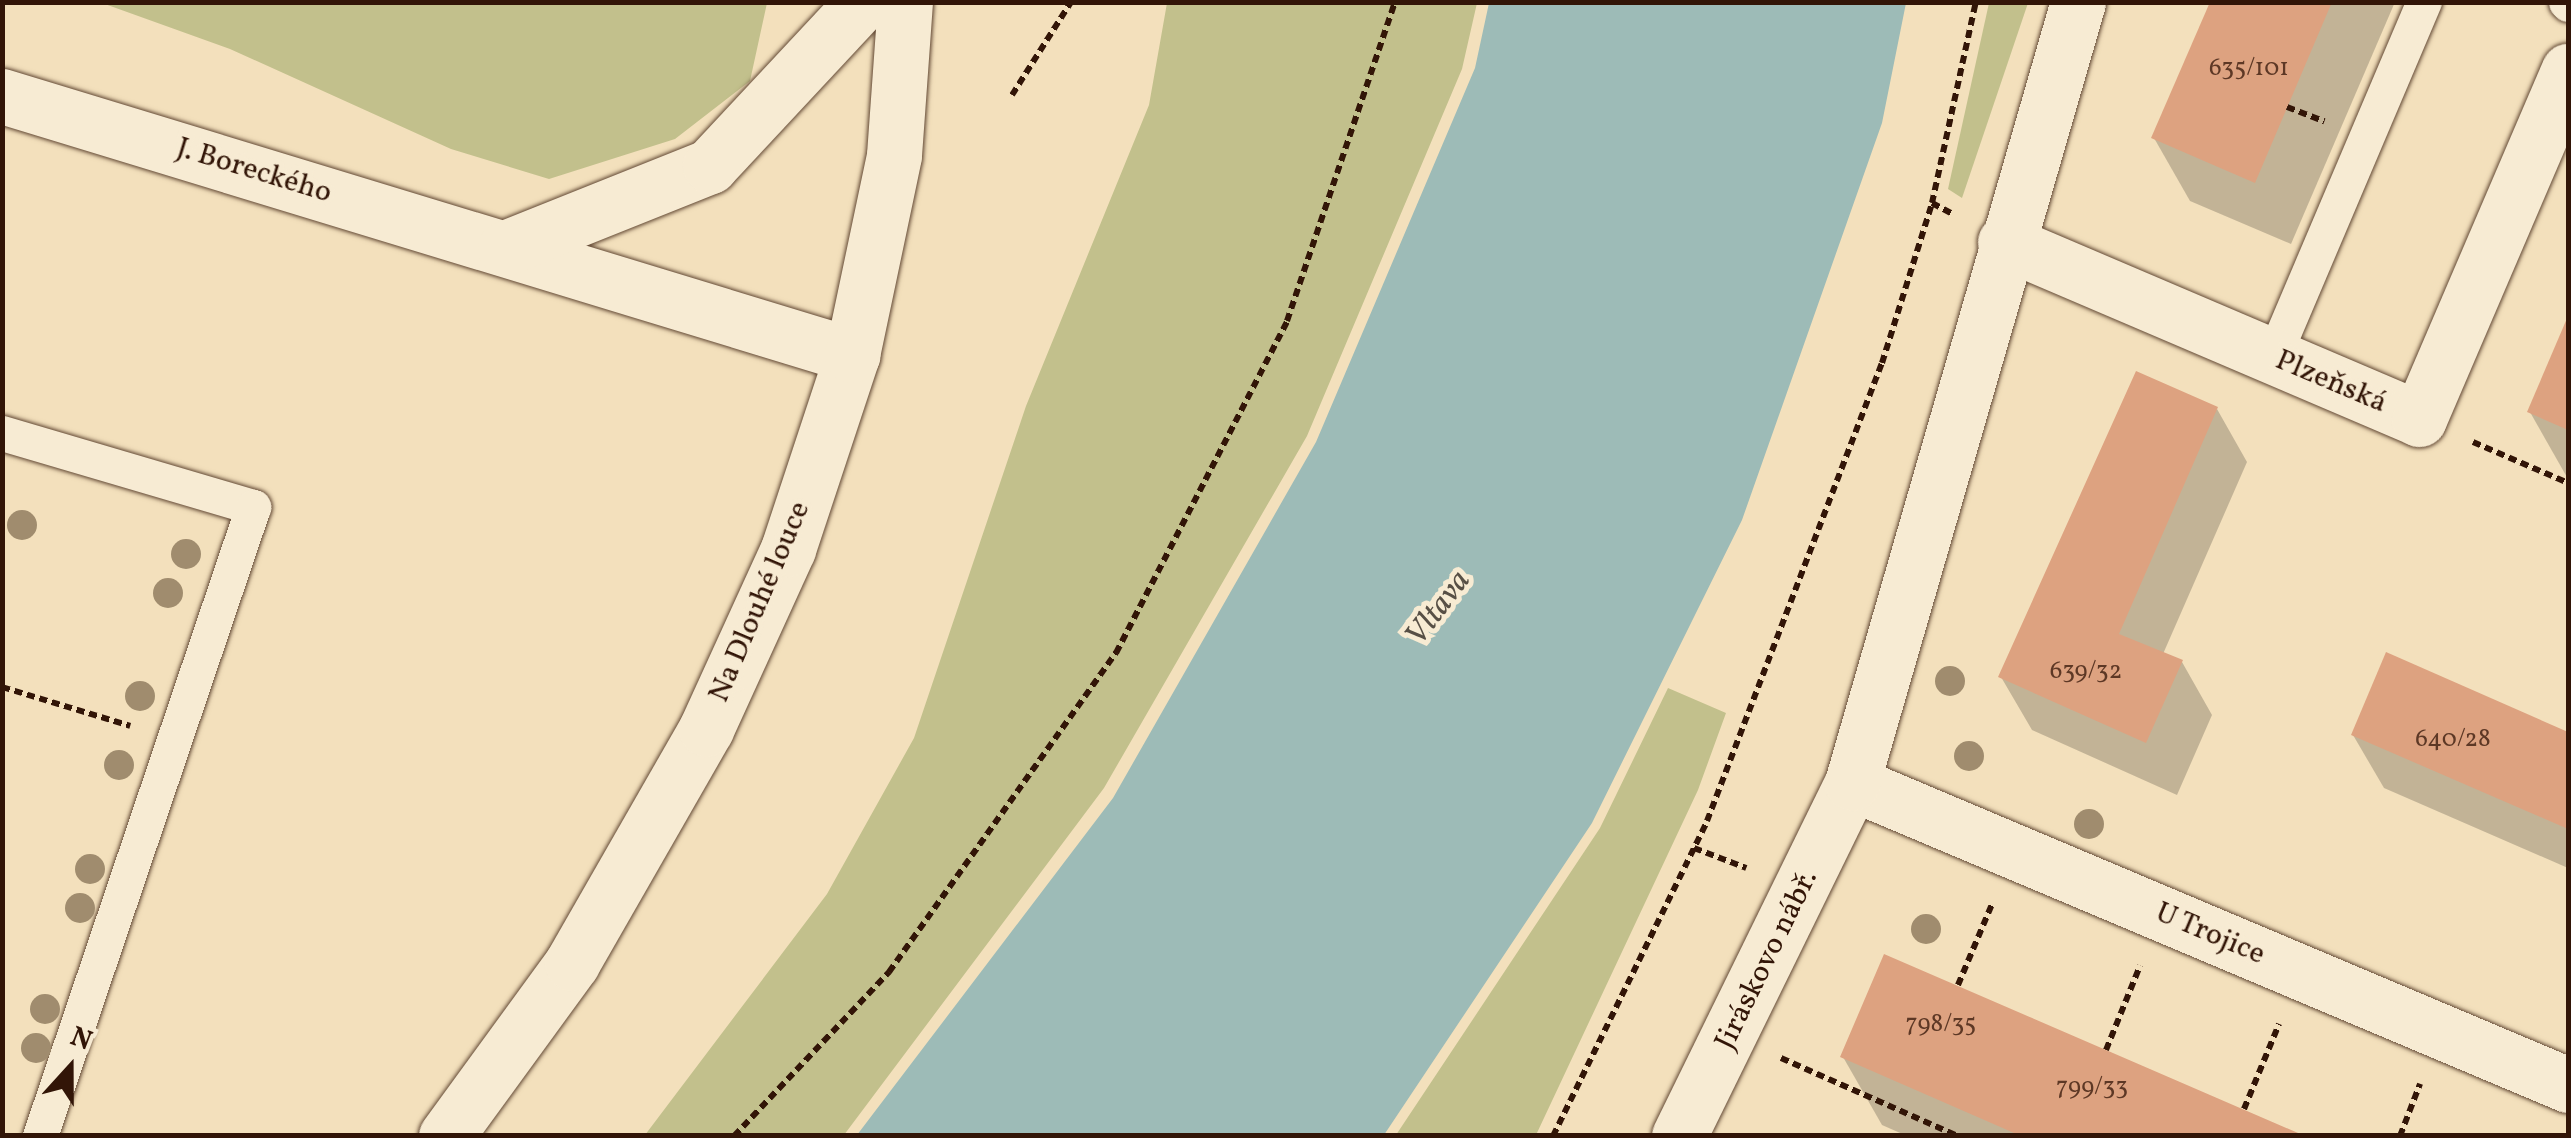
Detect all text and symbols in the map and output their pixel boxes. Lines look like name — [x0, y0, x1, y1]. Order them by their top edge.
house number: 635/101 — [2209, 54, 2289, 84]
street label: J. Boreckého — [172, 130, 336, 212]
street label: Plzeňská — [2270, 342, 2392, 422]
street label: Na Dlouhé louce — [702, 496, 818, 708]
water label: Vltava — [1398, 563, 1480, 655]
house number: 639/32 — [2050, 657, 2122, 687]
house number: 640/28 — [2415, 725, 2491, 755]
street label: Jiráskovo nábř. — [1708, 864, 1826, 1056]
street label: U Trojice — [2149, 895, 2271, 973]
house number: 798/35 — [1906, 1010, 1976, 1040]
north arrow — [20, 1018, 120, 1118]
text: N — [64, 1018, 97, 1061]
house number: 799/33 — [2056, 1073, 2128, 1103]

